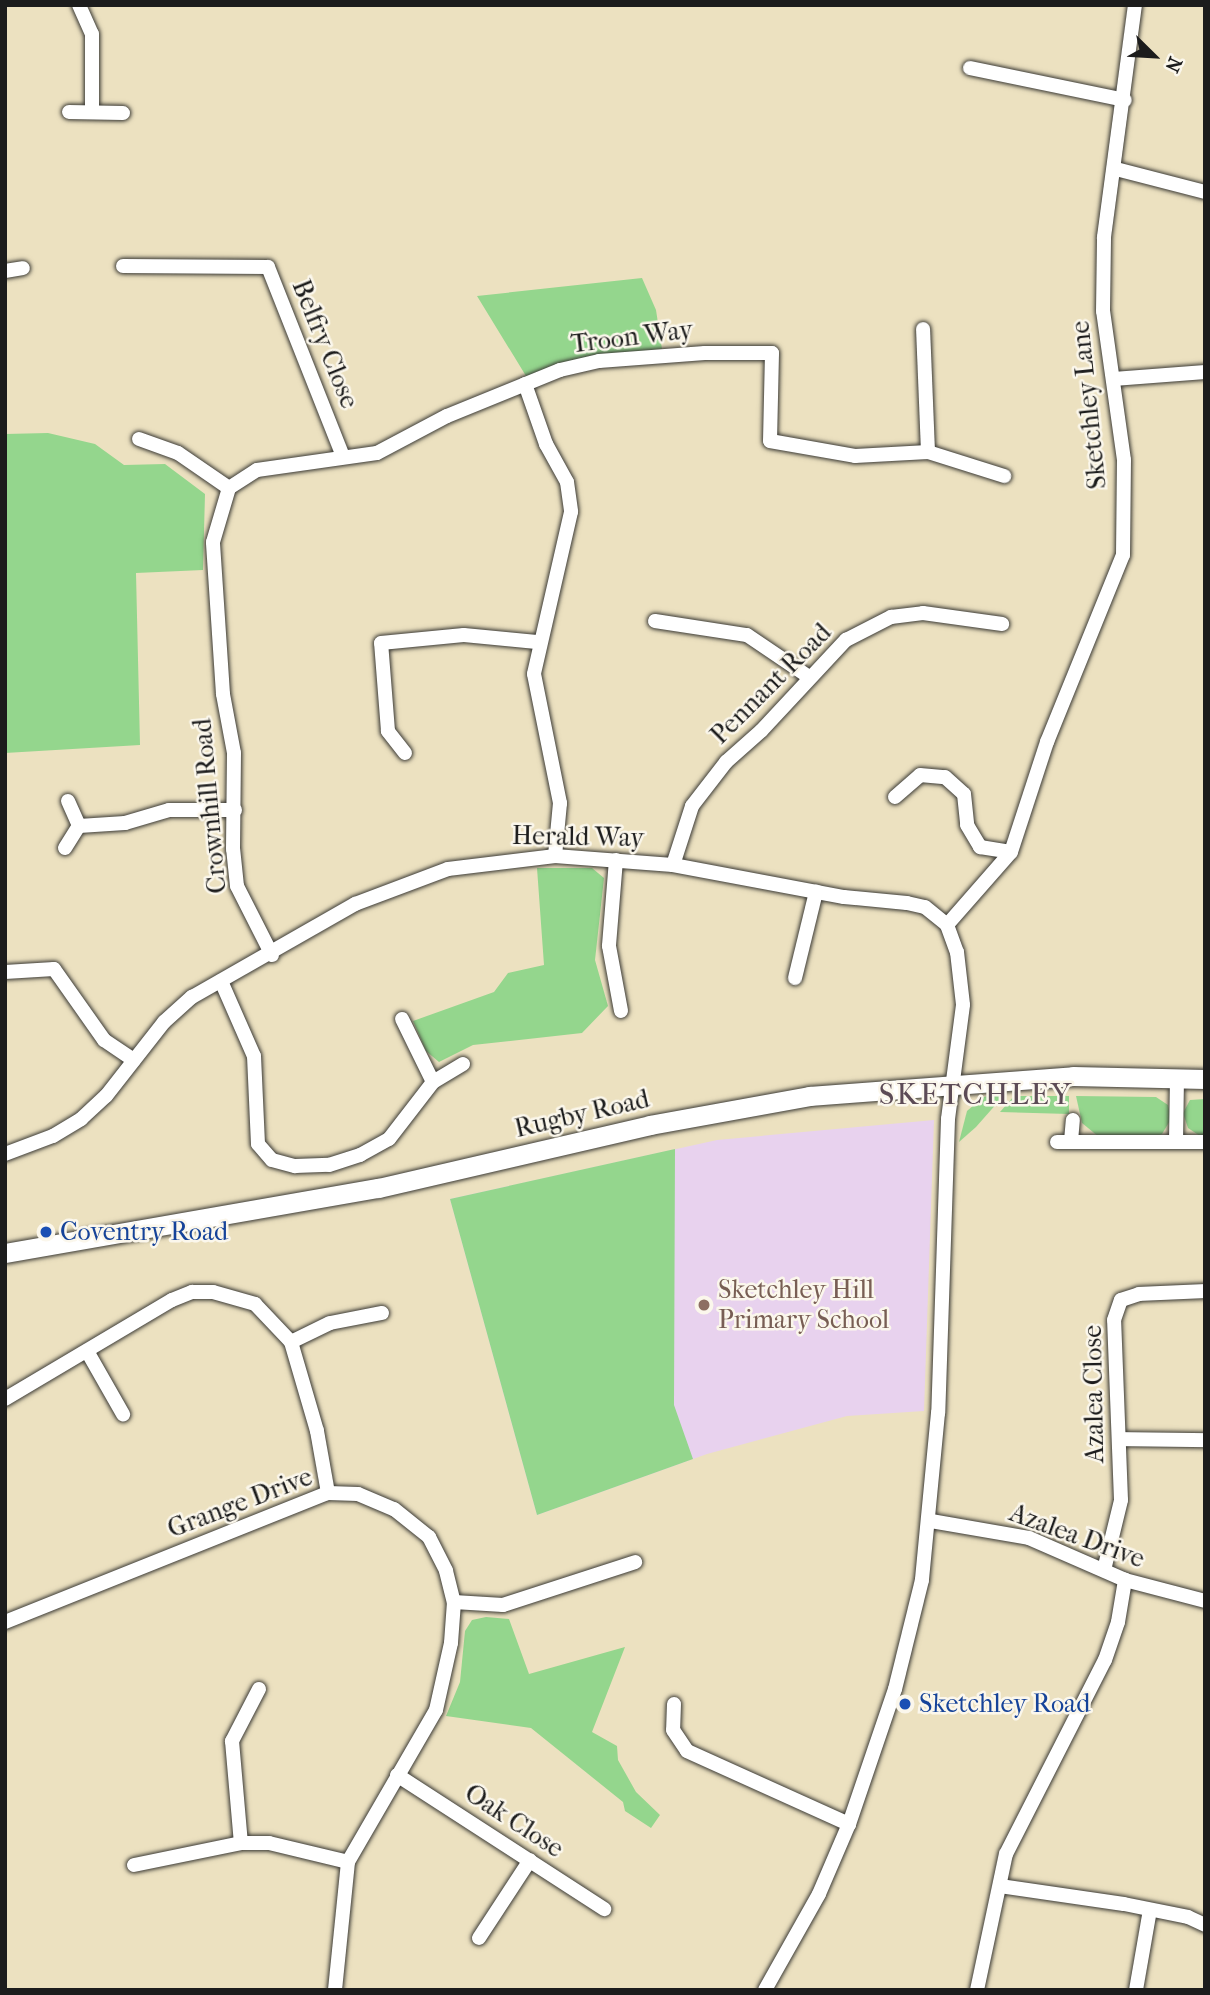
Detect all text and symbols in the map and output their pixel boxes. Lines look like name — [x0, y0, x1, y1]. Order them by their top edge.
north arrow — [1119, 21, 1189, 91]
text: N — [1160, 53, 1186, 76]
street label: Belfry Close — [285, 275, 365, 413]
street label: Troon Way — [569, 314, 695, 360]
street label: Sketchley Lane — [1065, 319, 1113, 491]
street label: Pennant Road — [704, 617, 838, 751]
street label: Crownhill Road — [187, 717, 233, 895]
street label: Herald Way — [512, 820, 644, 854]
district label: SKETCHLEY — [880, 1077, 1072, 1113]
street label: Rugby Road — [512, 1083, 652, 1145]
place label: Coventry Road — [60, 1216, 228, 1248]
marker: Coventry Road — [38, 1224, 54, 1240]
place label: Sketchley Hill Primary School — [718, 1274, 889, 1336]
marker: Sketchley Hill Primary School — [696, 1297, 712, 1313]
street label: Azalea Close — [1077, 1325, 1111, 1463]
street label: Grange Drive — [163, 1461, 317, 1545]
street label: Azalea Drive — [1005, 1497, 1149, 1575]
place label: Sketchley Road — [919, 1688, 1090, 1720]
marker: Sketchley Road — [897, 1696, 913, 1712]
street label: Oak Close — [459, 1777, 569, 1865]

